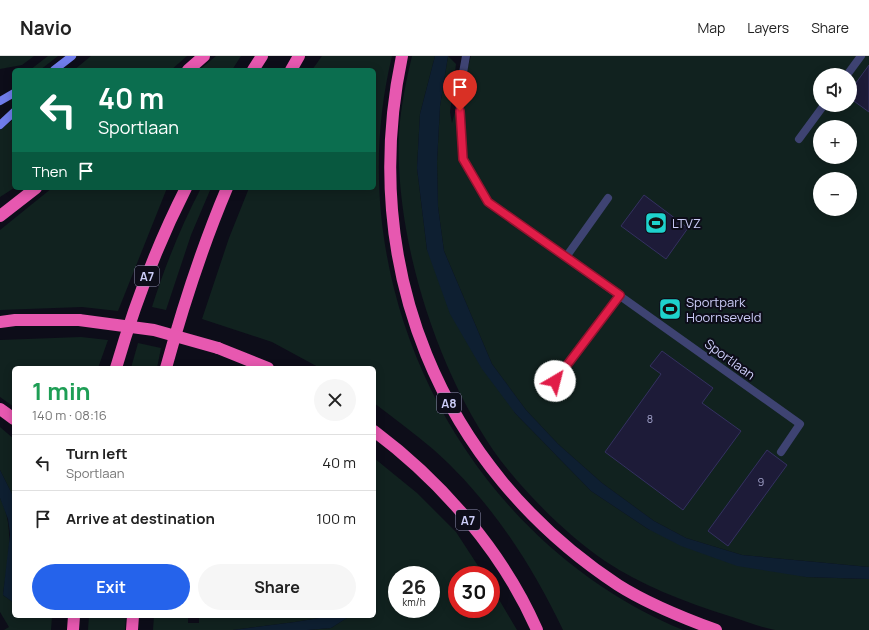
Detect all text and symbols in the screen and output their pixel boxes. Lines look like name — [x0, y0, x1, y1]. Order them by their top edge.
text: Navio — [20, 15, 72, 41]
text: Map — [697, 18, 725, 37]
text: Layers — [747, 18, 789, 37]
text: Share — [811, 18, 849, 37]
map controls — [813, 68, 857, 216]
button: sound — [813, 68, 857, 112]
pin — [443, 70, 477, 111]
icon: arrive — [449, 76, 471, 98]
text: 40 m — [98, 79, 164, 117]
icon: left — [32, 84, 84, 136]
text: Sportlaan — [98, 115, 179, 139]
button: + — [813, 120, 857, 164]
icon: arrive — [75, 160, 97, 182]
text: Then — [32, 161, 67, 182]
button: − — [813, 172, 857, 216]
sports icon: LTVZ — [643, 210, 669, 236]
place label: LTVZ — [672, 214, 701, 232]
road number: A7 — [135, 266, 159, 286]
place label: Sportpark Hoornseveld — [686, 293, 762, 326]
sports icon: Sportpark Hoornseveld — [657, 296, 683, 322]
street label: Sportlaan — [701, 335, 759, 383]
position arrow — [534, 360, 576, 402]
text: 1 min — [32, 374, 91, 407]
button: close — [314, 379, 356, 421]
road number: A8 — [437, 393, 461, 413]
text: 140 m · 08:16 — [32, 406, 107, 424]
house number: 8 — [647, 411, 653, 426]
text: Turn left — [66, 443, 128, 464]
icon: left — [32, 452, 54, 474]
text: 40 m — [322, 452, 356, 473]
text: Sportlaan — [66, 464, 125, 482]
house number: 9 — [758, 474, 765, 489]
icon: arrive — [32, 508, 54, 530]
text: Arrive at destination — [66, 508, 215, 529]
text: 100 m — [316, 508, 356, 529]
road number: A7 — [456, 510, 480, 530]
button: Exit — [32, 564, 190, 610]
button: Share — [198, 564, 356, 610]
speed limit sign: 30 — [448, 566, 500, 618]
text: 26 — [402, 573, 426, 600]
text: km/h — [402, 595, 426, 609]

